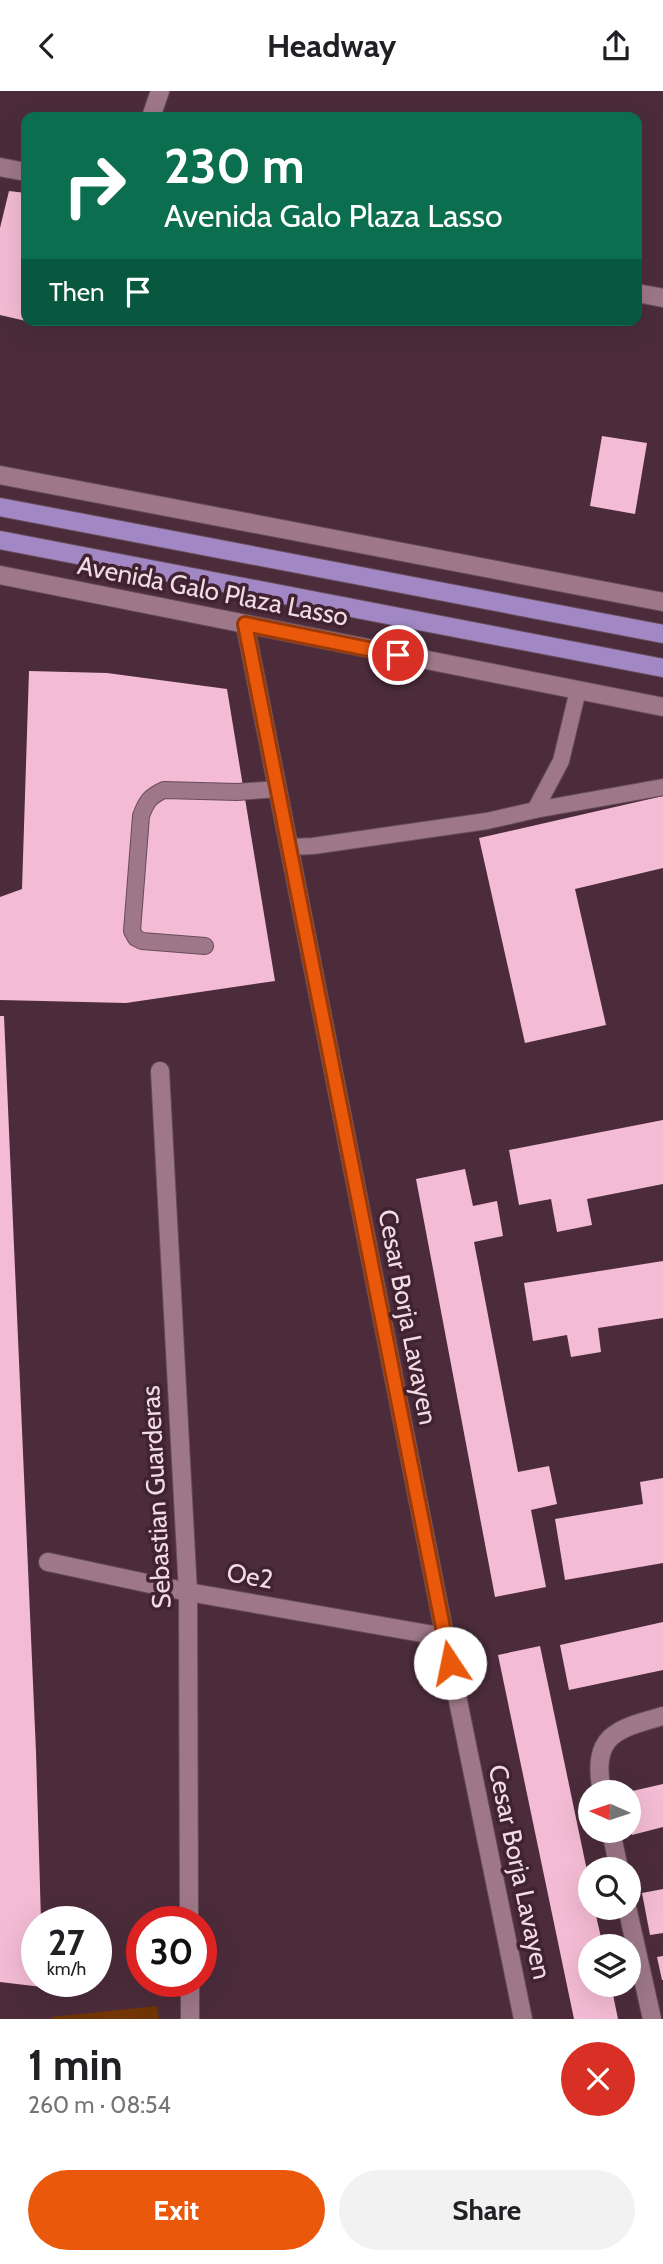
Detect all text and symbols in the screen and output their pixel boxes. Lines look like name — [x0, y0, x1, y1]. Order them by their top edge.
text: Headway — [267, 26, 396, 65]
icon: back — [28, 27, 66, 65]
icon: share — [597, 27, 635, 65]
text: 230 m — [164, 136, 305, 195]
icon: right — [49, 140, 140, 231]
text: Avenida Galo Plaza Lasso — [164, 196, 503, 235]
icon: arrive — [119, 273, 157, 311]
text: Then — [49, 276, 105, 308]
street label: Avenida Galo Plaza Lasso — [75, 549, 351, 633]
pin — [368, 625, 428, 685]
icon: arrive — [379, 636, 417, 674]
street label: Cesar Borja Lavayen — [371, 1207, 445, 1427]
street label: Sebastian Guarderas — [134, 1384, 178, 1609]
street label: Oe2 — [224, 1556, 276, 1596]
position arrow — [413, 1626, 487, 1700]
street label: Cesar Borja Lavayen — [482, 1762, 558, 1982]
north arrow — [578, 1780, 640, 1843]
map controls — [578, 1780, 641, 1997]
button: search — [578, 1857, 641, 1920]
speed limit sign: 30 — [126, 1906, 217, 1997]
text: 27 — [48, 1921, 85, 1964]
button: layers — [578, 1934, 641, 1997]
text: km/h — [47, 1958, 86, 1980]
text: 1 min — [28, 2039, 123, 2091]
button: close — [561, 2042, 635, 2116]
text: 260 m · 08:54 — [28, 2091, 171, 2119]
button: Exit — [28, 2170, 325, 2250]
button: Share — [339, 2170, 635, 2250]

